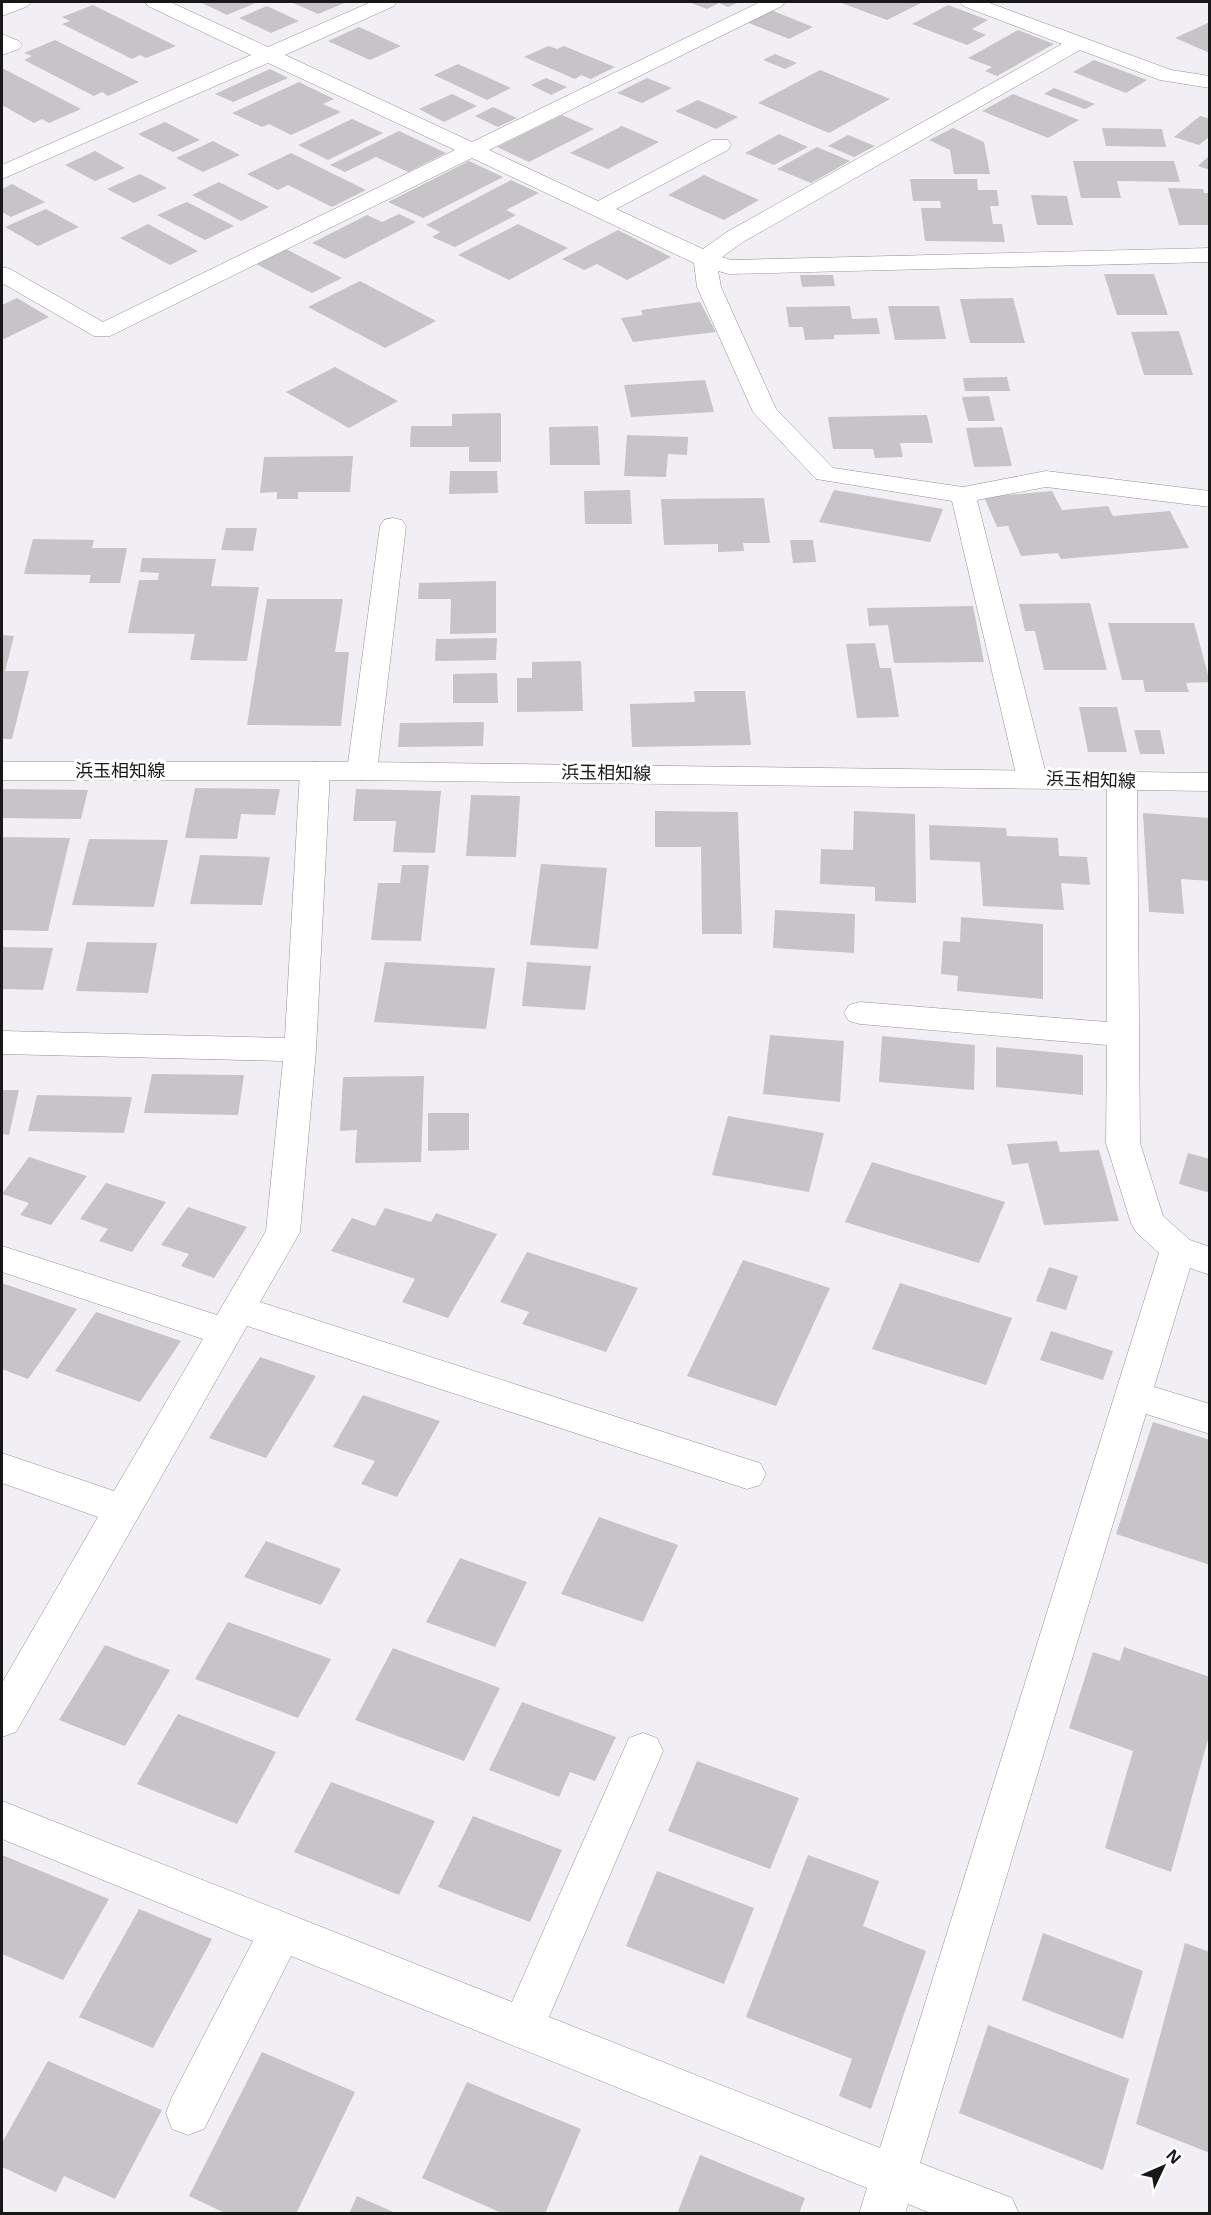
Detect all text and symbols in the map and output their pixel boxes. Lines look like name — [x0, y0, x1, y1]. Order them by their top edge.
street label: 浜玉相知線 — [75, 758, 165, 782]
street label: 浜玉相知線 — [561, 759, 651, 785]
street label: 浜玉相知線 — [1046, 765, 1136, 793]
north arrow — [1133, 2137, 1193, 2197]
text: N — [1161, 2144, 1186, 2169]

